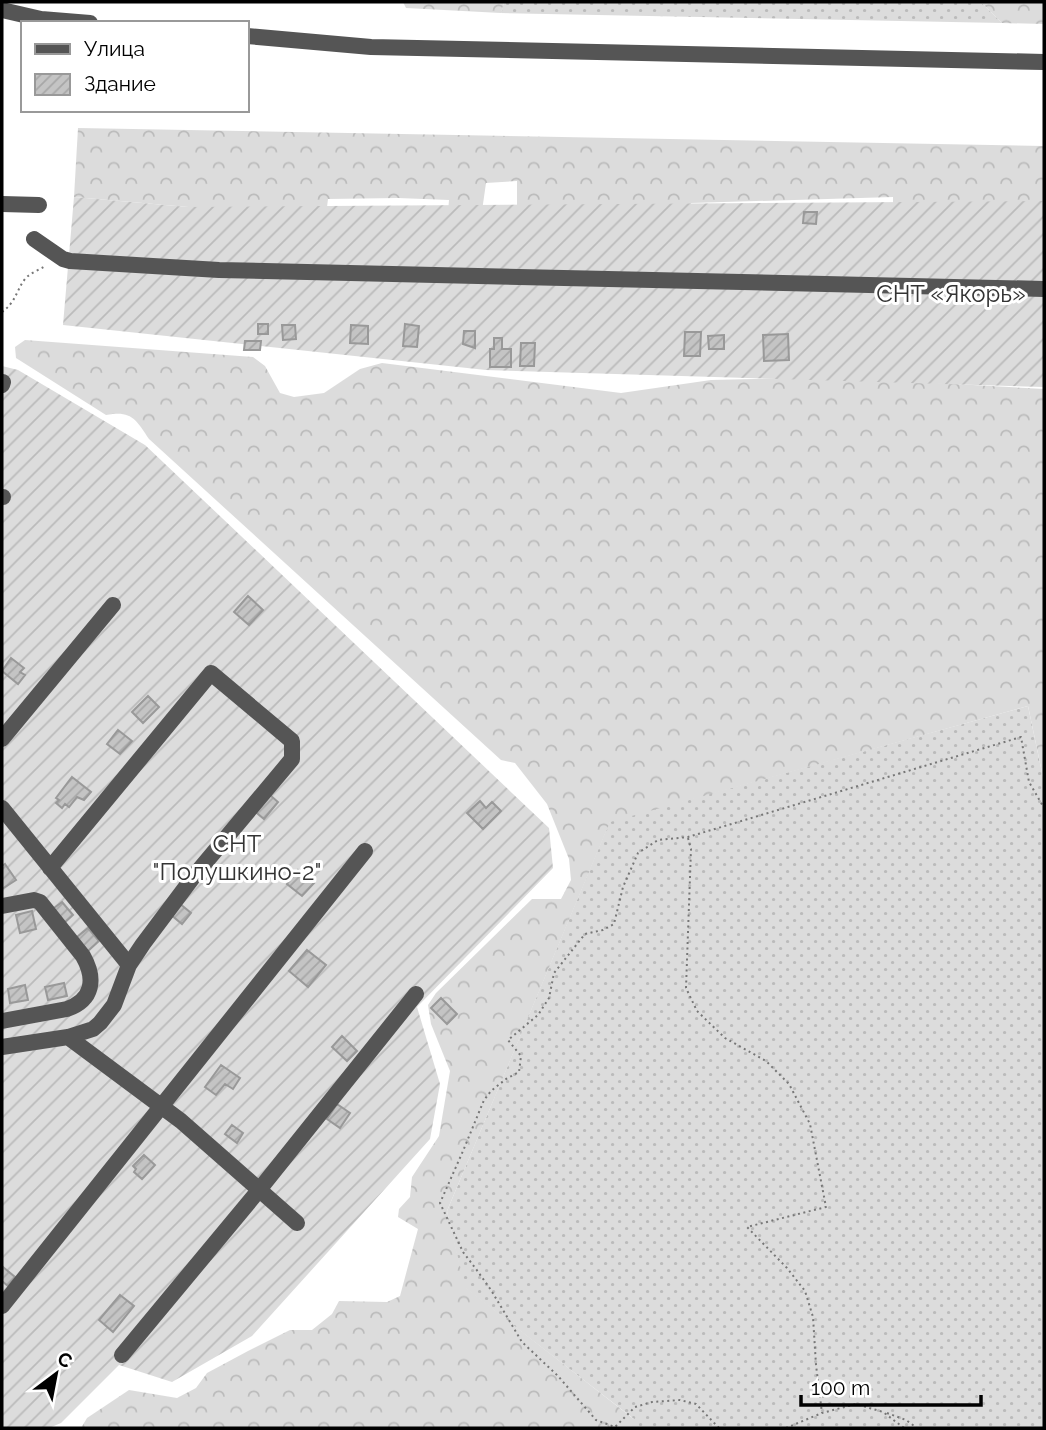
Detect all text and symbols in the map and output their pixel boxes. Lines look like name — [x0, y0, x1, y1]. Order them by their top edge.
legend — [21, 21, 248, 112]
text: Улица — [84, 36, 145, 61]
text: Здание — [84, 71, 156, 96]
park label: СНТ «Якорь» — [876, 279, 1026, 308]
park label: СНТ "Полушкино-2" — [153, 829, 321, 886]
north arrow — [21, 1339, 91, 1409]
text: С — [54, 1347, 76, 1372]
scale bar — [801, 1364, 981, 1408]
text: 100 m — [811, 1375, 870, 1400]

